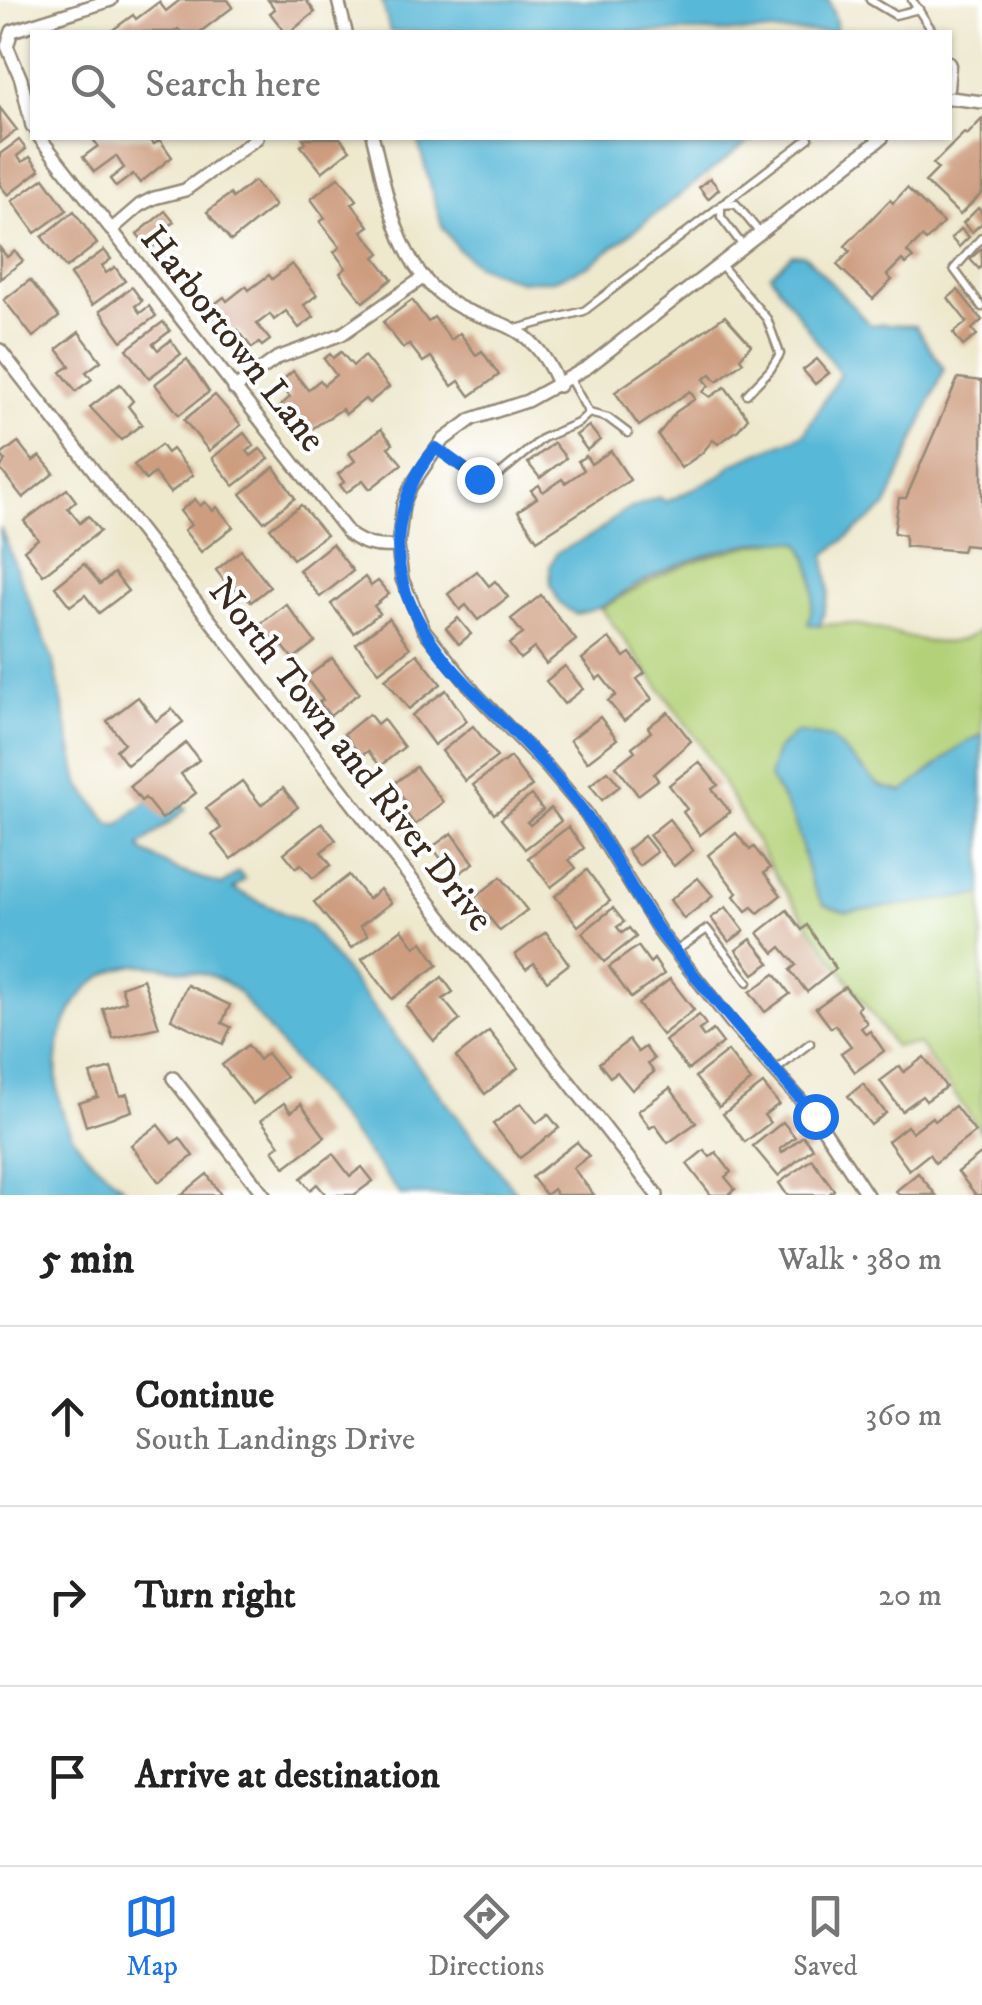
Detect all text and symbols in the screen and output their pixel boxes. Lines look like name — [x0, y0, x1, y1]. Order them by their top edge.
search box — [30, 30, 952, 140]
icon: search — [65, 58, 120, 113]
text: Search here — [145, 61, 321, 109]
street label: Harbortown Lane — [129, 216, 336, 462]
route end — [457, 457, 503, 503]
street label: North Town and River Drive — [197, 569, 504, 942]
route start — [793, 1094, 839, 1140]
text: 5 min — [40, 1234, 134, 1286]
text: Walk · 380 m — [778, 1240, 942, 1280]
text: Continue — [135, 1372, 274, 1420]
icon: ahead — [40, 1389, 95, 1444]
text: 360 m — [865, 1396, 942, 1436]
text: South Landings Drive — [135, 1420, 415, 1460]
icon: right — [40, 1569, 95, 1624]
text: Turn right — [135, 1572, 296, 1620]
text: 20 m — [878, 1576, 942, 1616]
icon: arrive — [40, 1749, 95, 1804]
text: Arrive at destination — [135, 1752, 440, 1800]
tab: Map — [124, 1889, 179, 1984]
tab: Directions — [428, 1889, 544, 1984]
tab: Saved — [793, 1889, 858, 1984]

